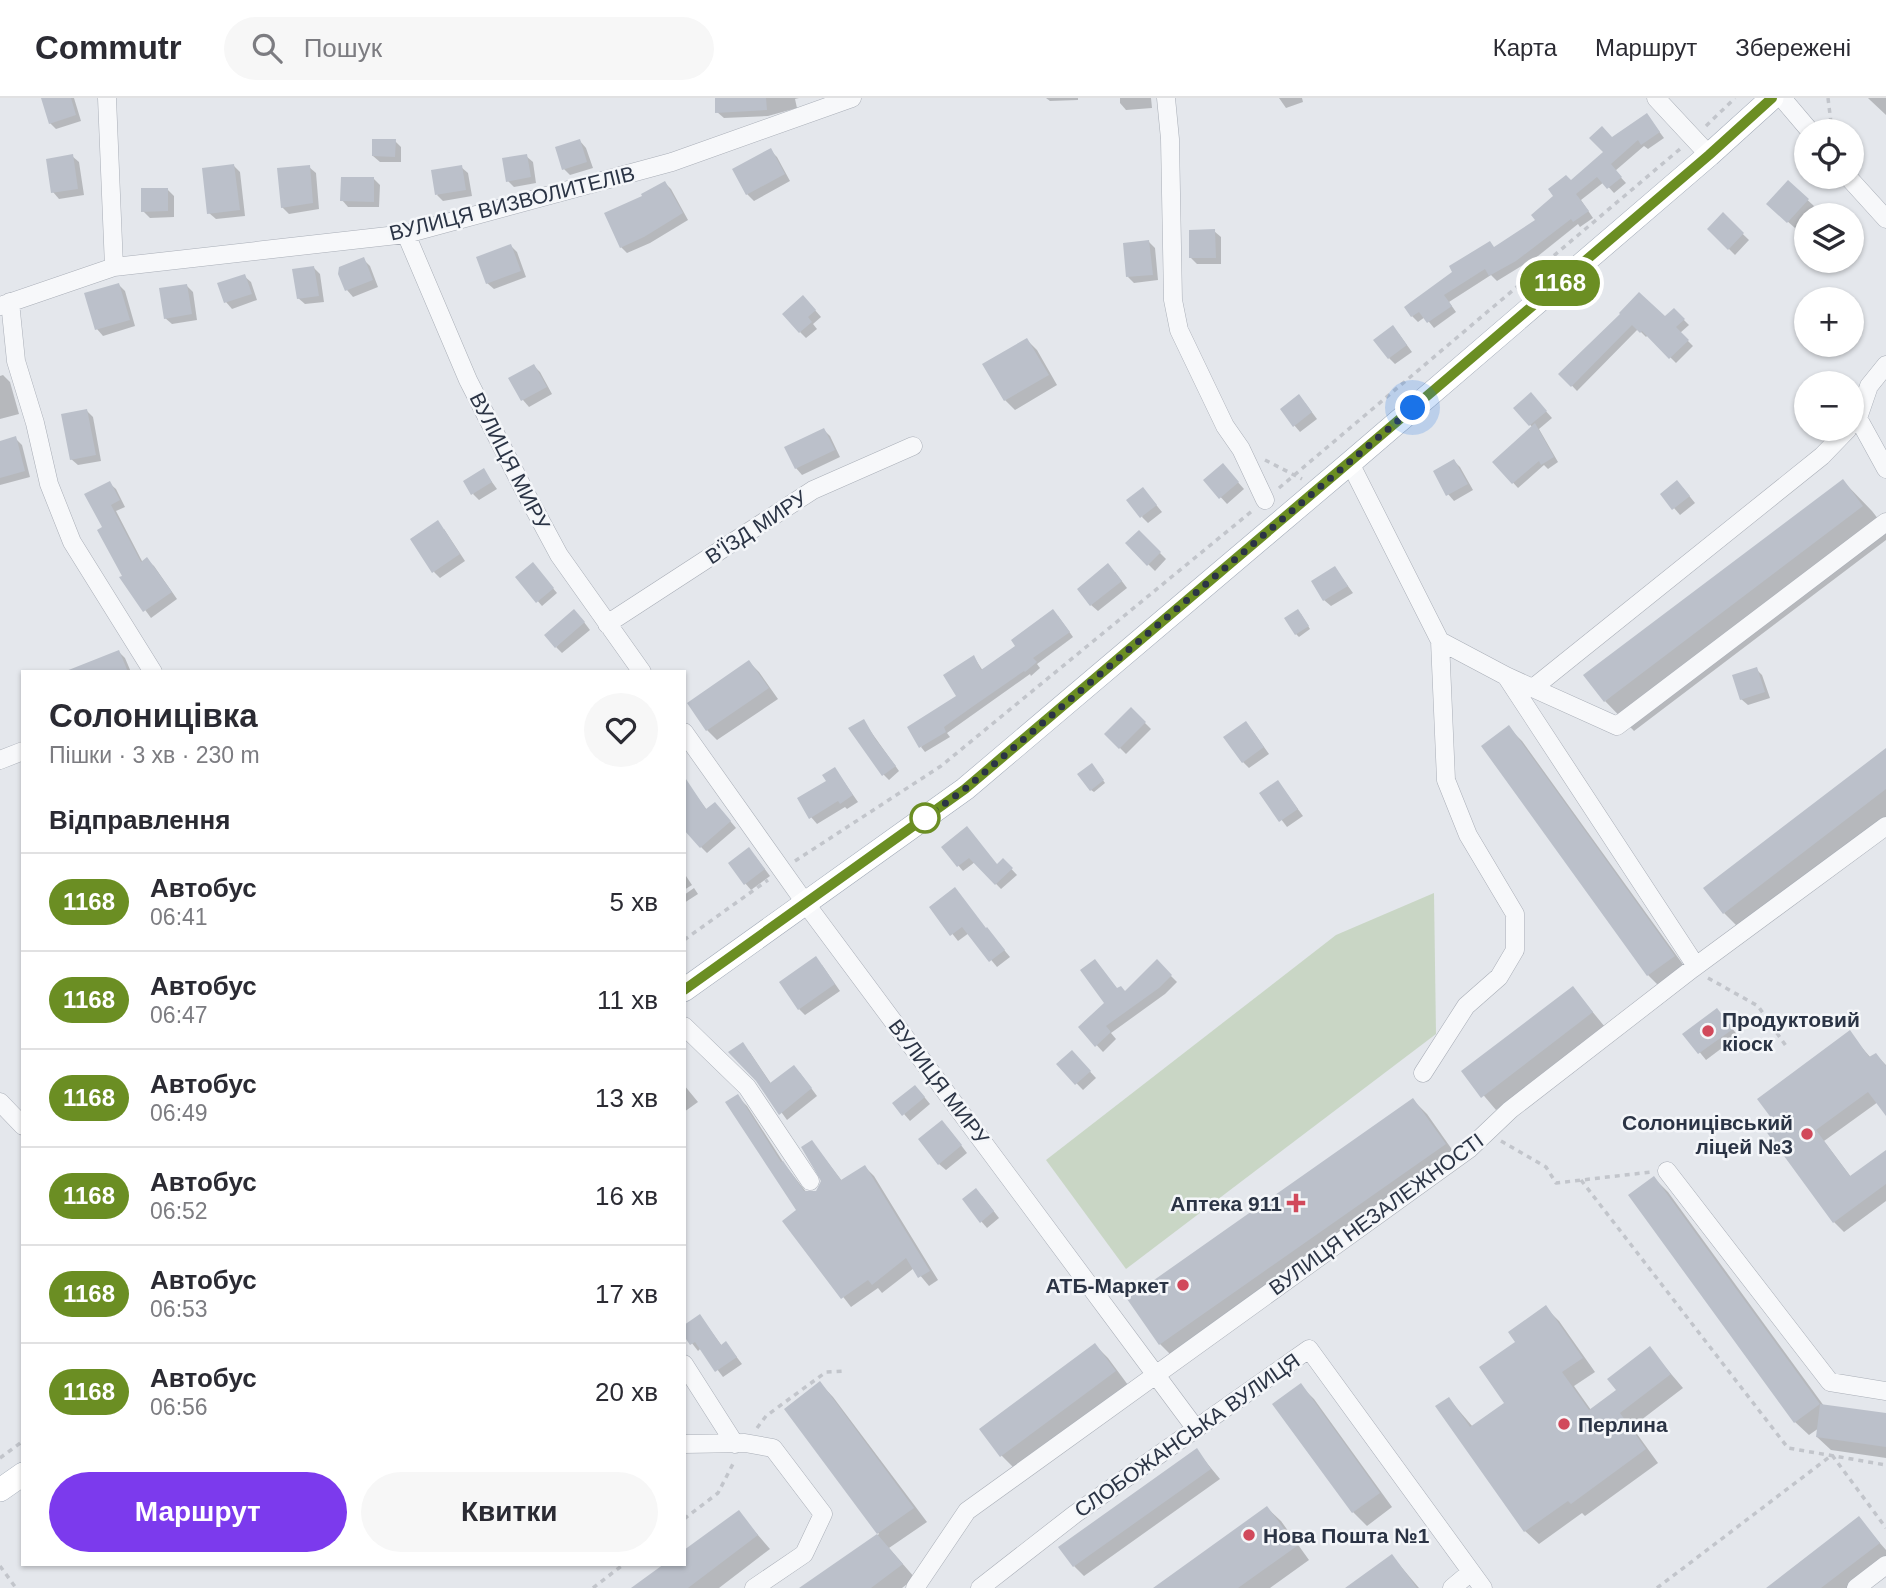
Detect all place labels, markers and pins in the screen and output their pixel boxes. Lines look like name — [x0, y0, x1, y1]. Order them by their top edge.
unlabelled marker — [910, 803, 940, 833]
place label: Продуктовий кіоск — [1722, 1008, 1860, 1055]
marker: Продуктовий кіоск — [1700, 1023, 1716, 1039]
place label: Солоницівський ліцей №3 — [1622, 1111, 1793, 1158]
marker: Солоницівський ліцей №3 — [1799, 1126, 1815, 1142]
place label: Аптека 911 — [1170, 1192, 1282, 1215]
marker: Аптека 911 — [1288, 1195, 1304, 1211]
place label: АТБ-Маркет — [1046, 1274, 1169, 1297]
marker: АТБ-Маркет — [1175, 1277, 1191, 1293]
place label: Перлина — [1578, 1413, 1668, 1436]
marker: Перлина — [1556, 1416, 1572, 1432]
place label: Нова Пошта №1 — [1263, 1524, 1430, 1547]
marker: Нова Пошта №1 — [1241, 1527, 1257, 1543]

